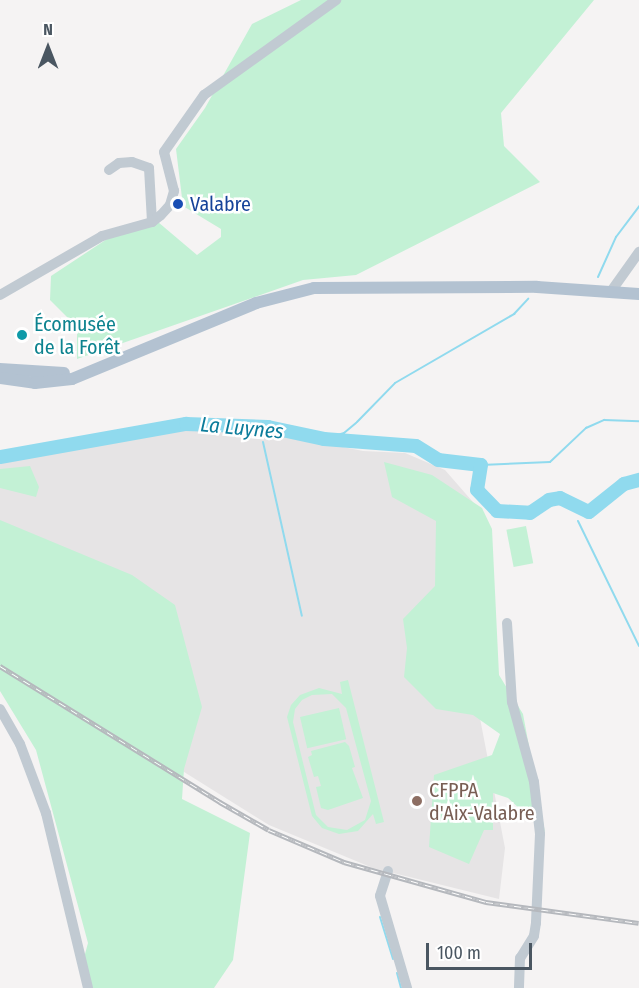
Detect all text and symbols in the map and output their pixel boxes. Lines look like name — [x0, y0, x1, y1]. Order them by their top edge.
north arrow — [18, 18, 78, 78]
text: N — [43, 20, 53, 39]
place label: Valabre — [190, 192, 251, 216]
marker: Valabre — [171, 197, 185, 211]
place label: Écomusée de la Forêt — [34, 312, 120, 359]
marker: Écomusée de la Forêt — [15, 328, 29, 342]
water label: La Luynes — [199, 412, 285, 444]
place label: CFPPA d'Aix-Valabre — [429, 778, 535, 825]
marker: CFPPA d'Aix-Valabre — [410, 794, 424, 808]
scale bar — [429, 931, 536, 969]
text: 100 m — [437, 942, 481, 964]

